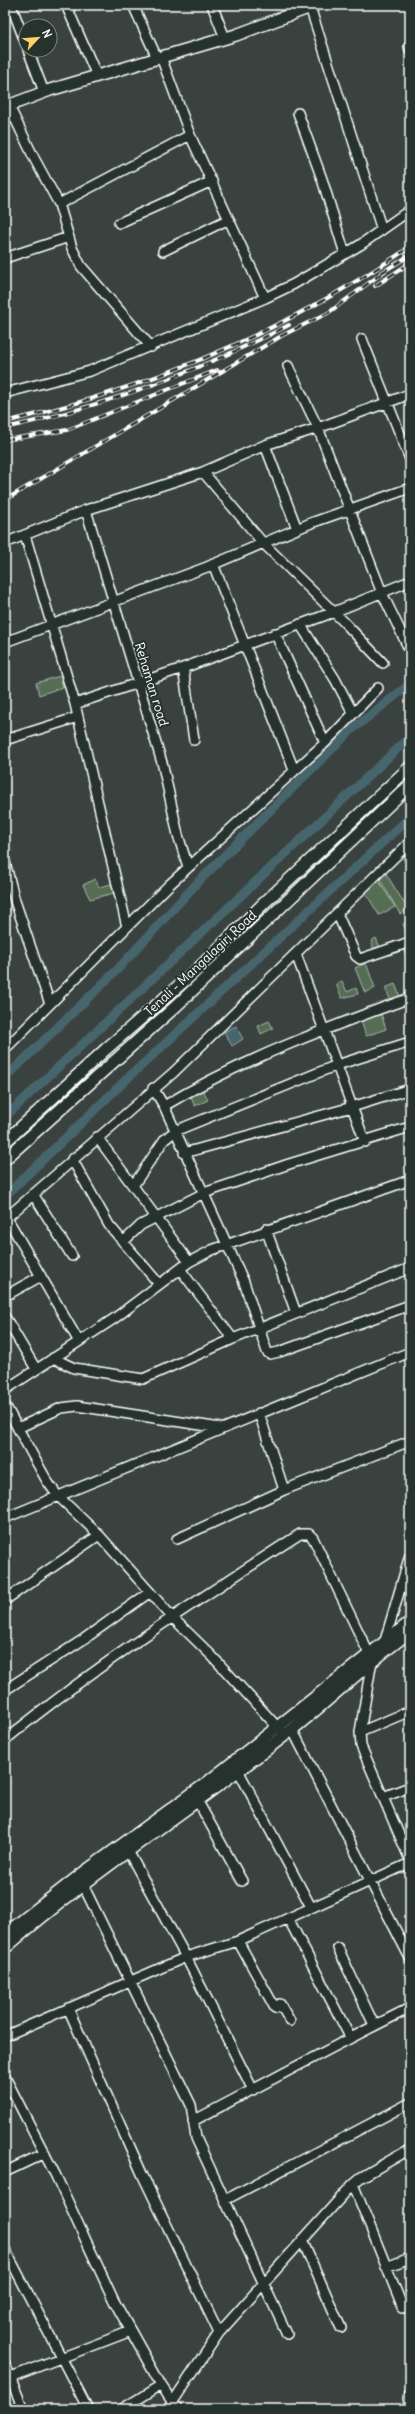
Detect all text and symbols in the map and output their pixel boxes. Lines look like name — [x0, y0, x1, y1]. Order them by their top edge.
north arrow — [18, 18, 58, 58]
text: N — [39, 27, 55, 40]
street label: Rehaman road — [131, 640, 172, 729]
street label: Tenali - Mangalagiri Road — [141, 907, 260, 1020]

